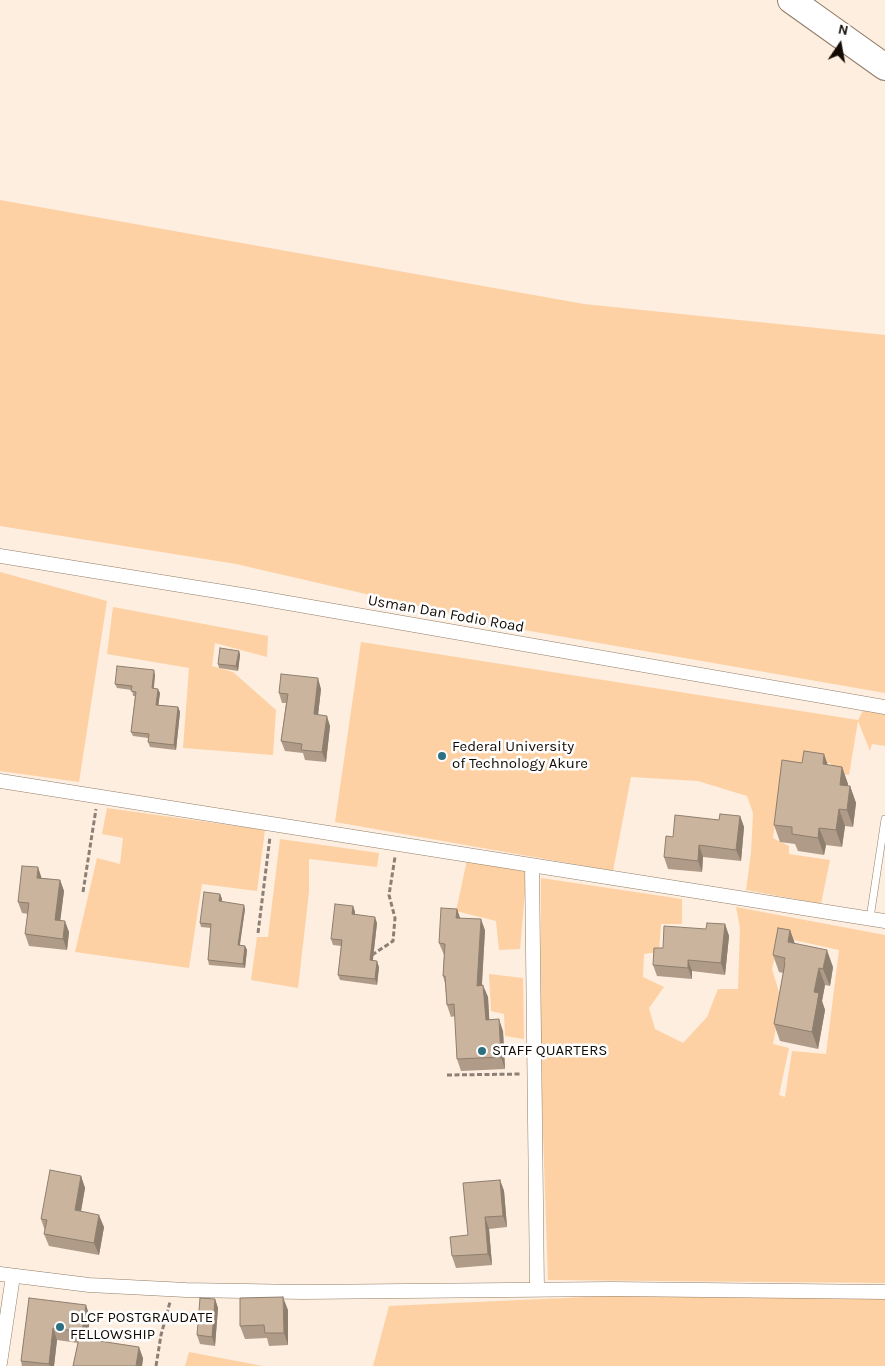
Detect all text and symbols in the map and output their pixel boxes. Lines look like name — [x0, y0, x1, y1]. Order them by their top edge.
north arrow — [815, 20, 865, 70]
text: N — [837, 20, 850, 39]
street label: Usman Dan Fodio Road — [366, 591, 526, 637]
place label: Federal University of Technology Akure — [452, 738, 588, 773]
marker: Federal University of Technology Akure — [436, 750, 448, 762]
place label: STAFF QUARTERS — [492, 1042, 607, 1060]
marker: STAFF QUARTERS — [476, 1045, 488, 1057]
place label: DLCF POSTGRAUDATE FELLOWSHIP — [70, 1309, 213, 1344]
marker: DLCF POSTGRAUDATE FELLOWSHIP — [54, 1321, 66, 1333]

